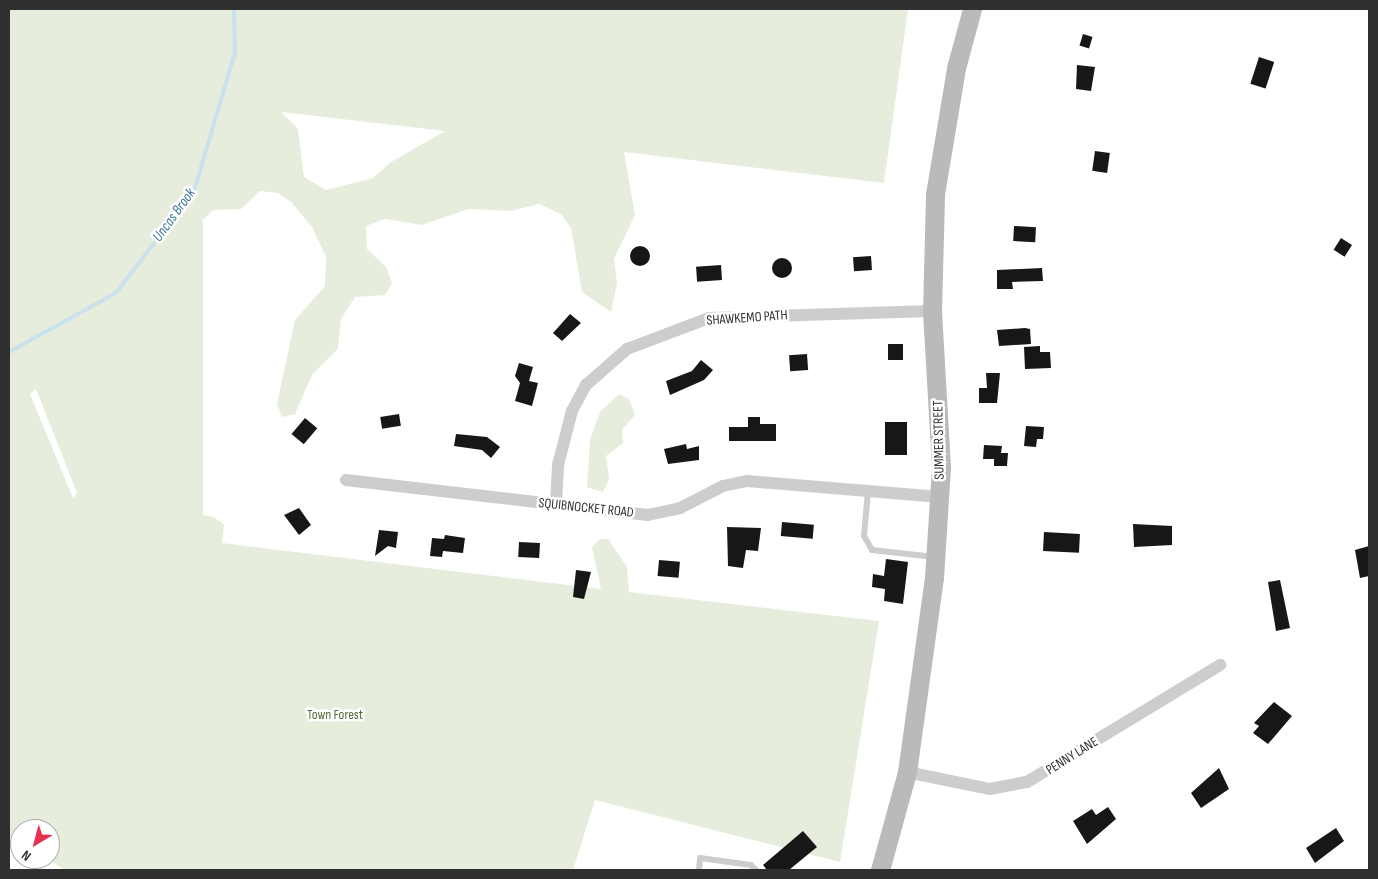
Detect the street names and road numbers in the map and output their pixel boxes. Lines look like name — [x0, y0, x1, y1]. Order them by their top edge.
street label: SHAWKEMO PATH — [706, 307, 788, 329]
street label: SUMMER STREET — [930, 400, 948, 480]
street label: SQUIBNOCKET ROAD — [538, 495, 634, 521]
street label: PENNY LANE — [1043, 733, 1101, 779]

